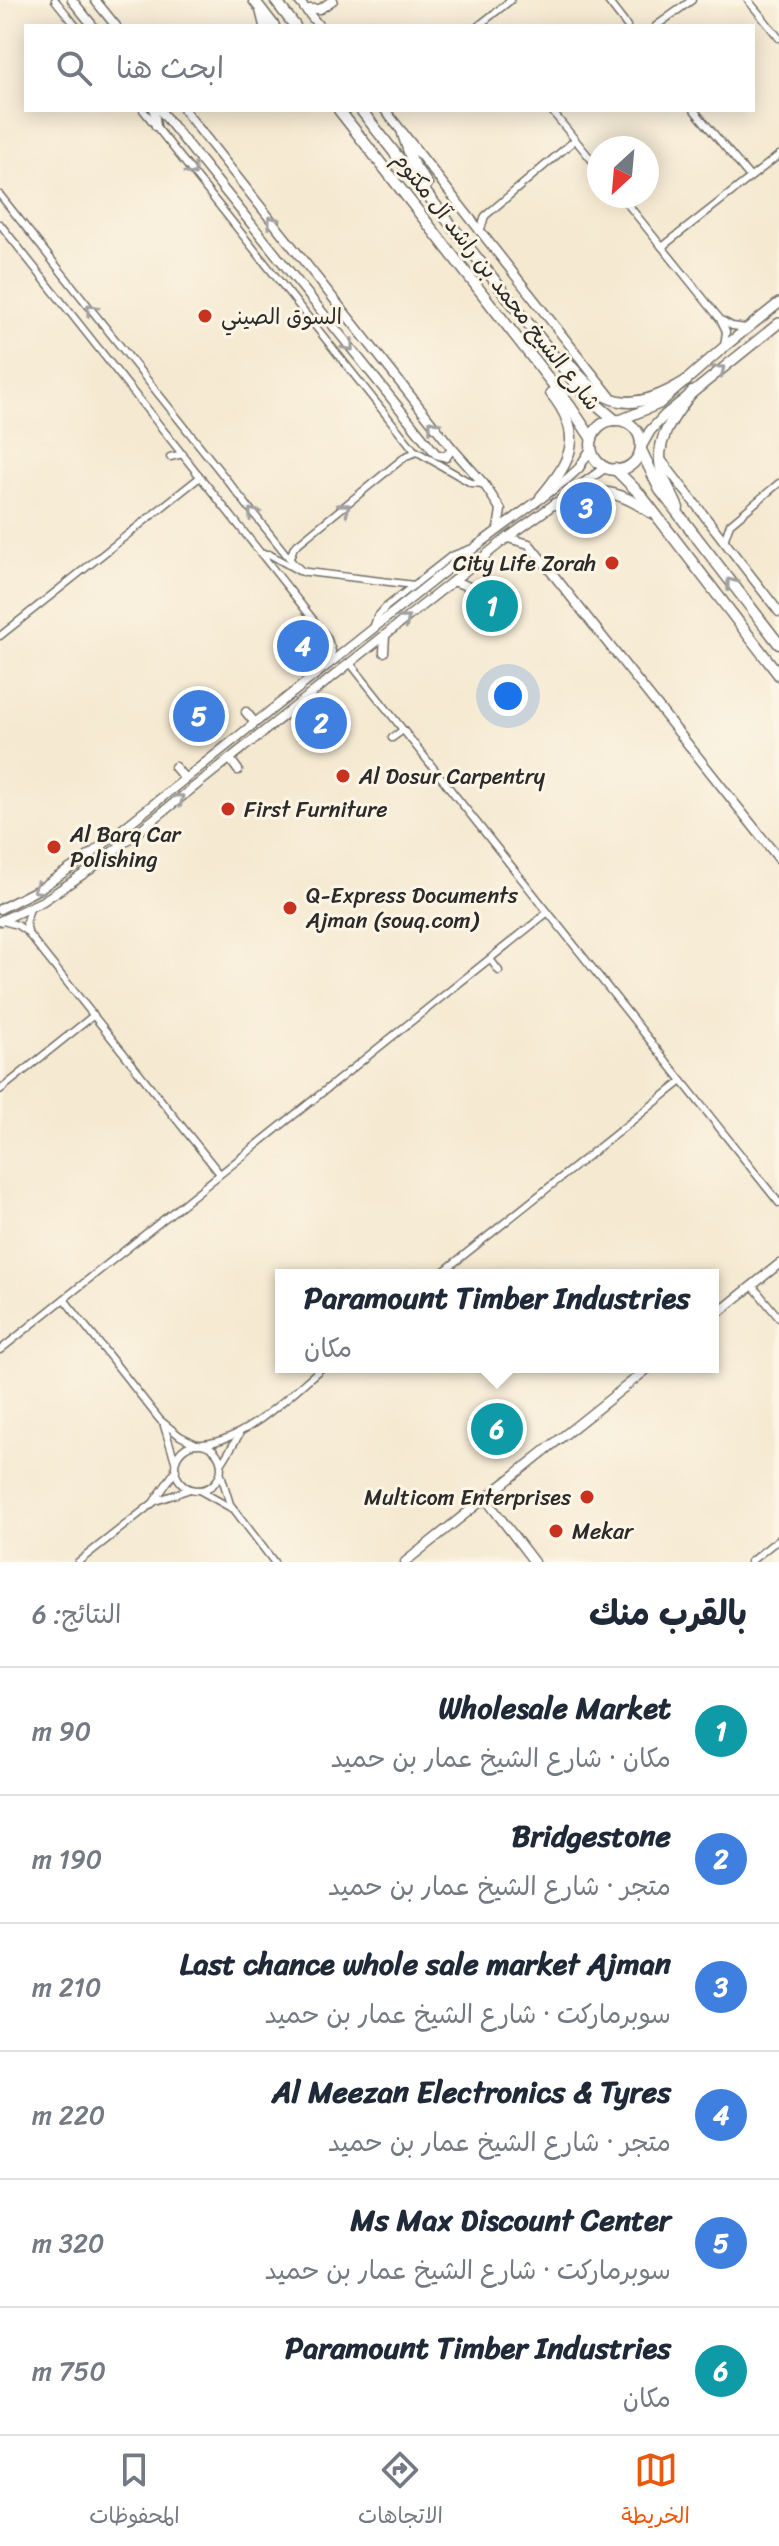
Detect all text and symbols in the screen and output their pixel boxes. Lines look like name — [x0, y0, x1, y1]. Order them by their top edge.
search box — [24, 24, 755, 112]
text: ابحث هنا — [116, 41, 224, 95]
icon: search — [52, 46, 96, 90]
north arrow — [587, 136, 659, 208]
street label: شارع الشيخ محمد بن راشد آل مكتوم — [383, 143, 611, 419]
one-way arrow — [182, 162, 197, 176]
one-way arrow — [268, 215, 282, 230]
place label: السوق الصيني — [221, 297, 342, 336]
one-way arrow — [86, 304, 101, 318]
marker: السوق الصيني — [196, 307, 214, 325]
one-way arrow — [340, 337, 354, 352]
one-way arrow — [711, 365, 725, 380]
one-way arrow — [429, 419, 443, 434]
pin: 3 — [560, 478, 612, 538]
one-way arrow — [336, 503, 351, 517]
one-way arrow — [248, 508, 263, 522]
place label: City Life Zorah — [453, 544, 596, 583]
marker: City Life Zorah — [603, 554, 621, 572]
pin: 1 — [466, 576, 518, 636]
one-way arrow — [726, 578, 741, 592]
one-way arrow — [396, 615, 411, 629]
pin: 4 — [277, 616, 329, 676]
your location — [488, 676, 528, 716]
pin: 5 — [173, 686, 225, 746]
pin: 2 — [295, 693, 347, 753]
place label: Al Dosur Carpentry — [358, 757, 546, 796]
marker: Al Dosur Carpentry — [334, 767, 352, 785]
place label: First Furniture — [244, 790, 388, 829]
one-way arrow — [170, 795, 185, 809]
marker: First Furniture — [219, 800, 237, 818]
place label: Al Barq Car Polishing — [69, 815, 183, 879]
marker: Al Barq Car Polishing — [45, 838, 63, 856]
place label: Q-Express Documents Ajman (souq.com) — [305, 876, 519, 940]
one-way arrow — [32, 879, 47, 895]
marker: Q-Express Documents Ajman (souq.com) — [281, 899, 299, 917]
popup — [275, 1269, 719, 1373]
text: Paramount Timber Industries — [304, 1271, 690, 1325]
text: مكان — [304, 1325, 352, 1371]
pin: 6 — [471, 1399, 523, 1459]
place label: Multicom Enterprises — [364, 1478, 572, 1517]
marker: Multicom Enterprises — [578, 1488, 596, 1506]
place label: Mekar — [572, 1512, 635, 1551]
marker: Mekar — [547, 1522, 565, 1540]
text: بالقرب منك — [589, 1584, 747, 1644]
text: النتائج: 6 — [32, 1591, 121, 1637]
text: Wholesale Market — [438, 1681, 671, 1735]
text: 90 m — [32, 1708, 91, 1754]
text: 1 — [715, 1708, 727, 1754]
text: مكان · شارع الشيخ عمار بن حميد — [330, 1735, 671, 1781]
text: Bridgestone — [512, 1809, 671, 1863]
text: 190 m — [32, 1836, 102, 1882]
text: 2 — [714, 1836, 729, 1882]
text: متجر · شارع الشيخ عمار بن حميد — [328, 1863, 671, 1909]
text: Last chance whole sale market Ajman — [180, 1937, 671, 1991]
text: 210 m — [32, 1964, 101, 2010]
text: 3 — [714, 1964, 728, 2010]
text: سوبرماركت · شارع الشيخ عمار بن حميد — [264, 1991, 671, 2037]
text: Al Meezan Electronics & Tyres — [272, 2065, 671, 2119]
text: 220 m — [32, 2092, 105, 2138]
text: 4 — [713, 2092, 729, 2138]
text: متجر · شارع الشيخ عمار بن حميد — [328, 2119, 671, 2165]
text: Ms Max Discount Center — [350, 2193, 671, 2247]
text: 320 m — [32, 2220, 104, 2266]
text: 5 — [713, 2220, 729, 2266]
text: سوبرماركت · شارع الشيخ عمار بن حميد — [264, 2247, 671, 2293]
text: Paramount Timber Industries — [285, 2321, 671, 2375]
text: 750 m — [32, 2348, 106, 2394]
text: 6 — [714, 2348, 728, 2394]
text: مكان — [623, 2375, 671, 2421]
tab: المحفوظات — [89, 2448, 180, 2535]
tab: الاتجاهات — [358, 2448, 443, 2535]
tab: الخريطة — [621, 2448, 690, 2535]

